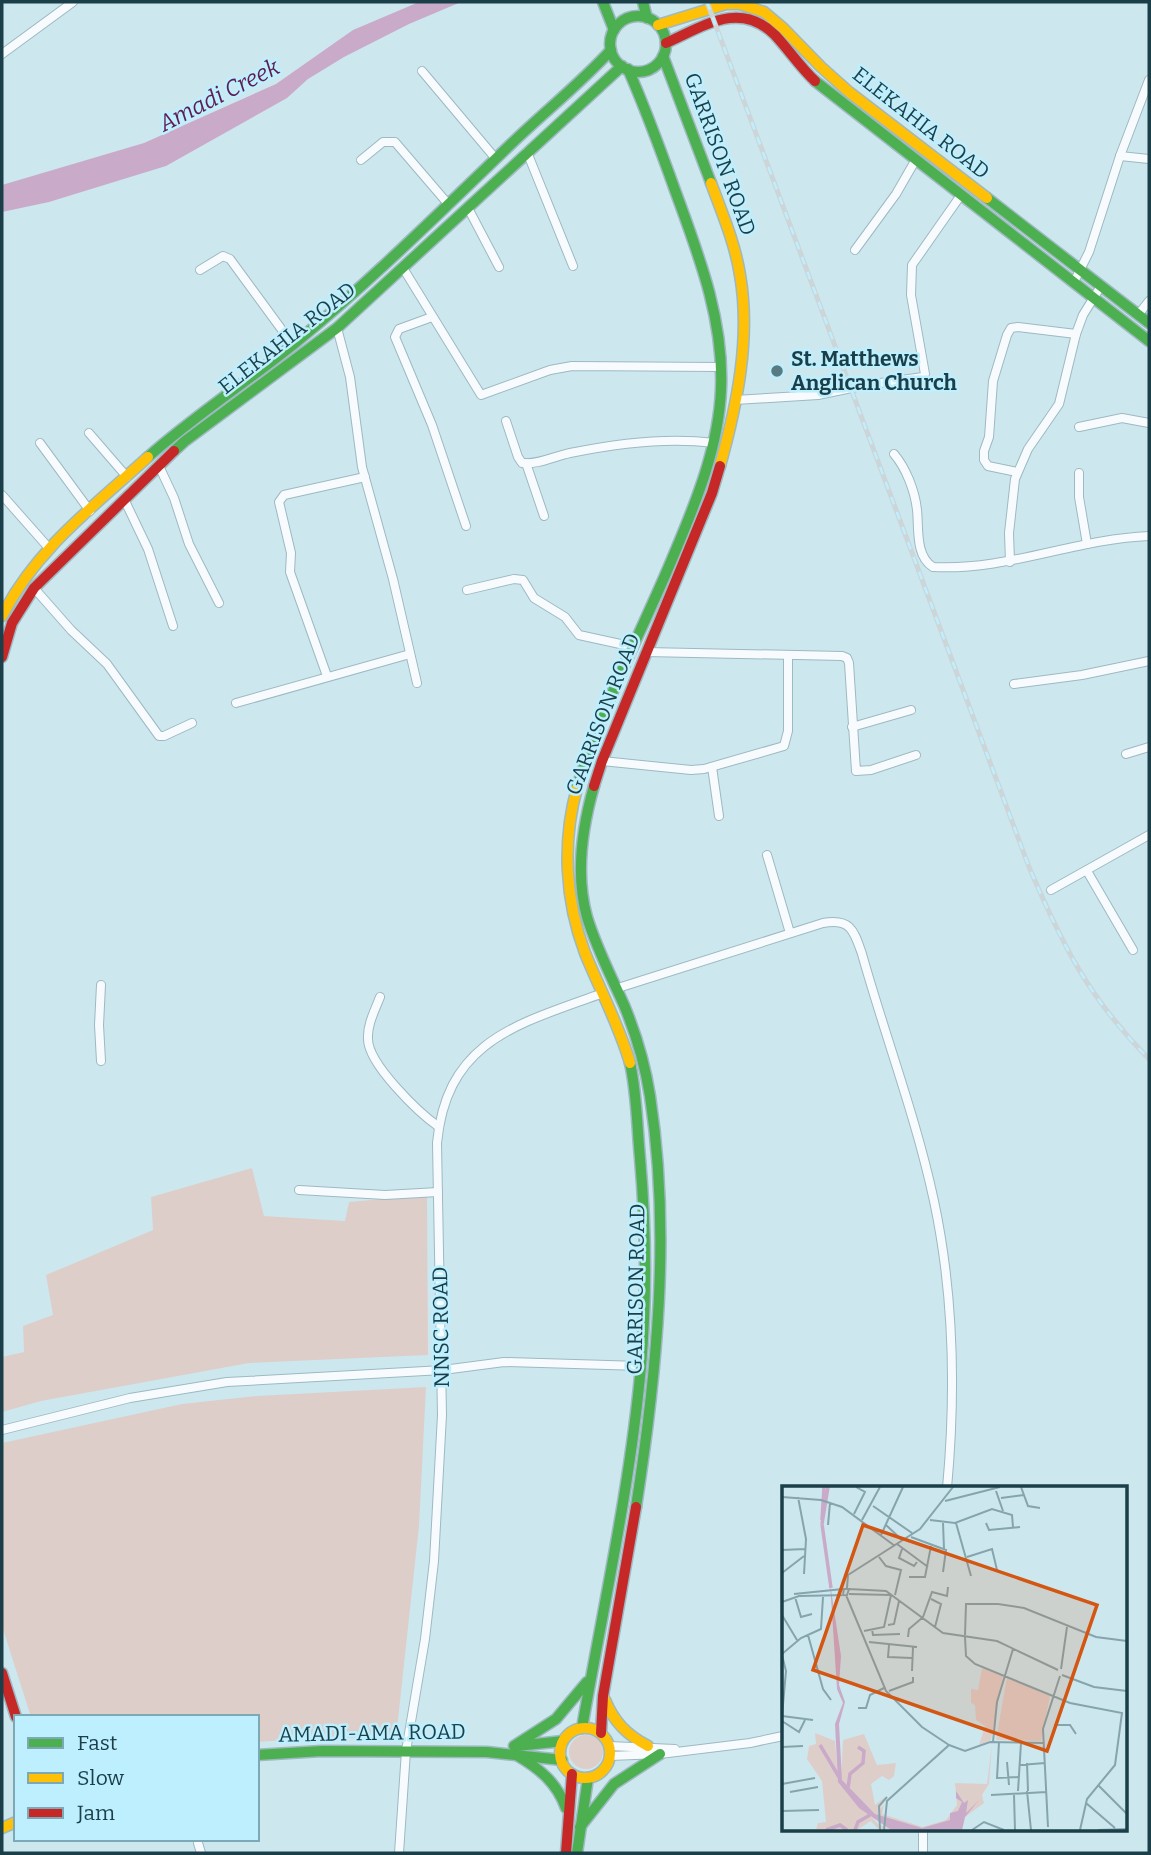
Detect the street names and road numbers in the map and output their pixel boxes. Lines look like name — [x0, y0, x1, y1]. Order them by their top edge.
street label: ELEKAHIA ROAD — [847, 61, 995, 185]
street label: GARRISON ROAD — [679, 69, 761, 239]
street label: ELEKAHIA ROAD — [213, 276, 361, 400]
street label: GARRISON ROAD — [560, 629, 646, 799]
street label: GARRISON ROAD — [622, 1203, 650, 1375]
street label: NNSC ROAD — [427, 1266, 455, 1388]
street label: AMADI-AMA ROAD — [278, 1718, 466, 1748]

